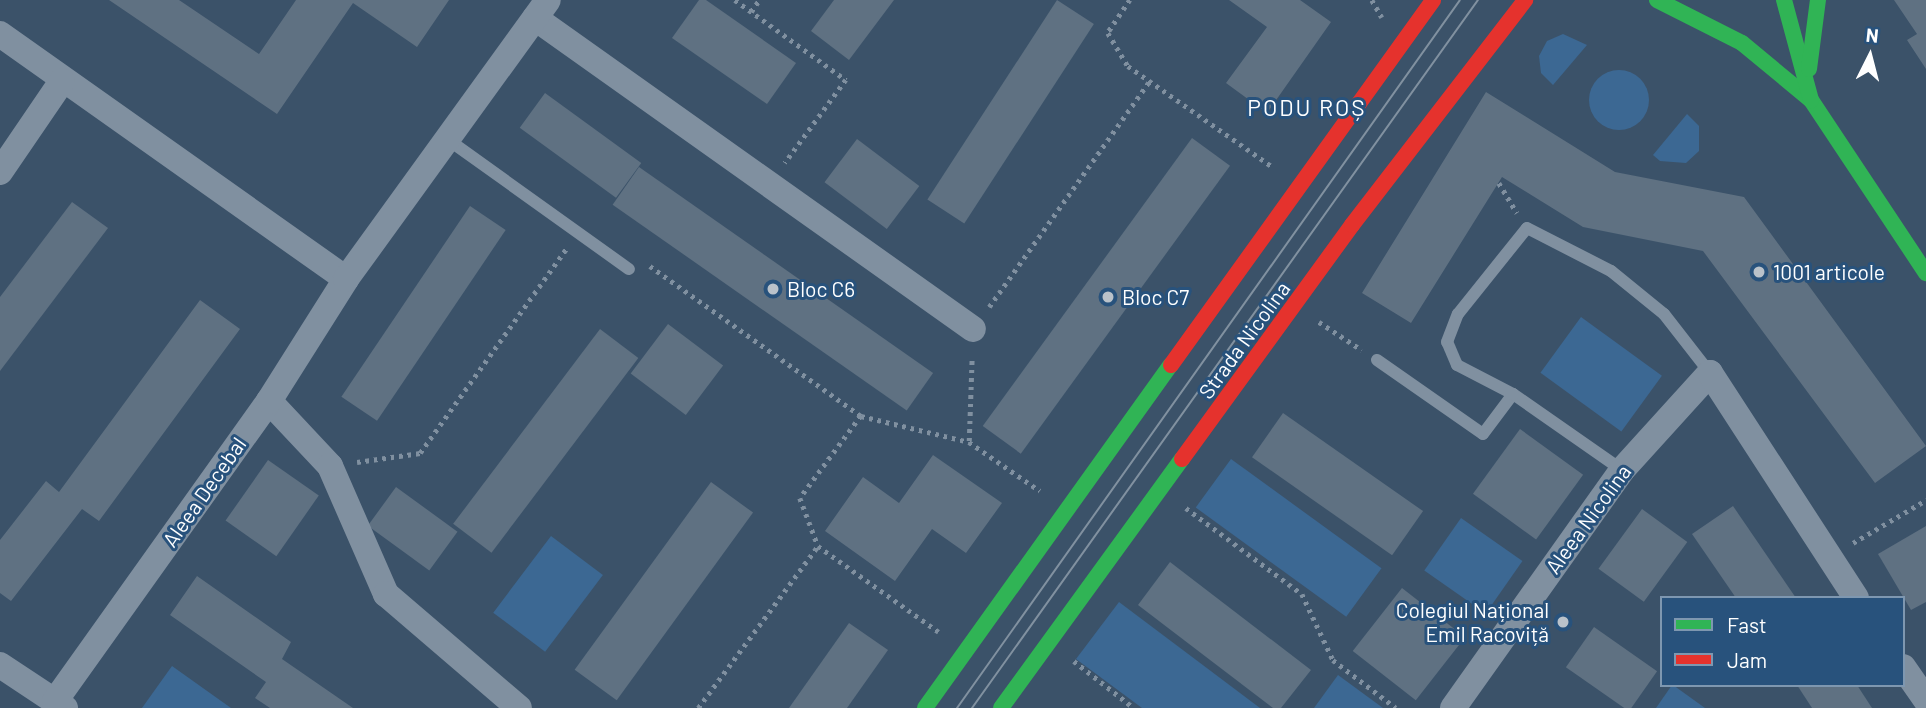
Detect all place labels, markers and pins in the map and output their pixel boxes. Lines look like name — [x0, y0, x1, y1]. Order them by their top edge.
place label: 1001 articole — [1773, 259, 1885, 285]
marker: 1001 articole — [1751, 264, 1767, 280]
place label: Bloc C6 — [787, 276, 855, 302]
marker: Bloc C6 — [765, 281, 781, 297]
place label: Bloc C7 — [1122, 284, 1189, 310]
marker: Bloc C7 — [1100, 289, 1116, 305]
place label: Colegiul Național Emil Racoviță — [1396, 597, 1549, 647]
marker: Colegiul Național Emil Racoviță — [1555, 614, 1571, 630]

